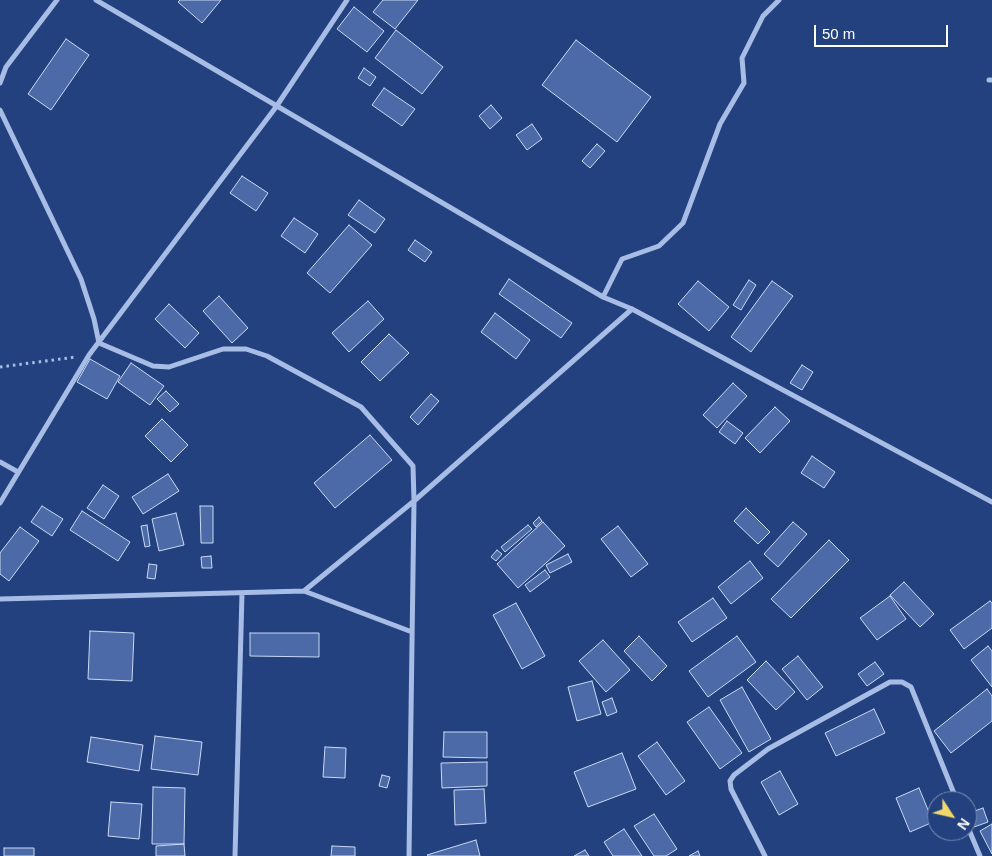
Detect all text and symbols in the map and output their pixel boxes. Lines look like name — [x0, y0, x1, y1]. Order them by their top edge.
scale bar — [817, 15, 951, 47]
text: 50 m — [822, 25, 855, 42]
north arrow — [927, 791, 977, 841]
text: N — [954, 815, 973, 833]

